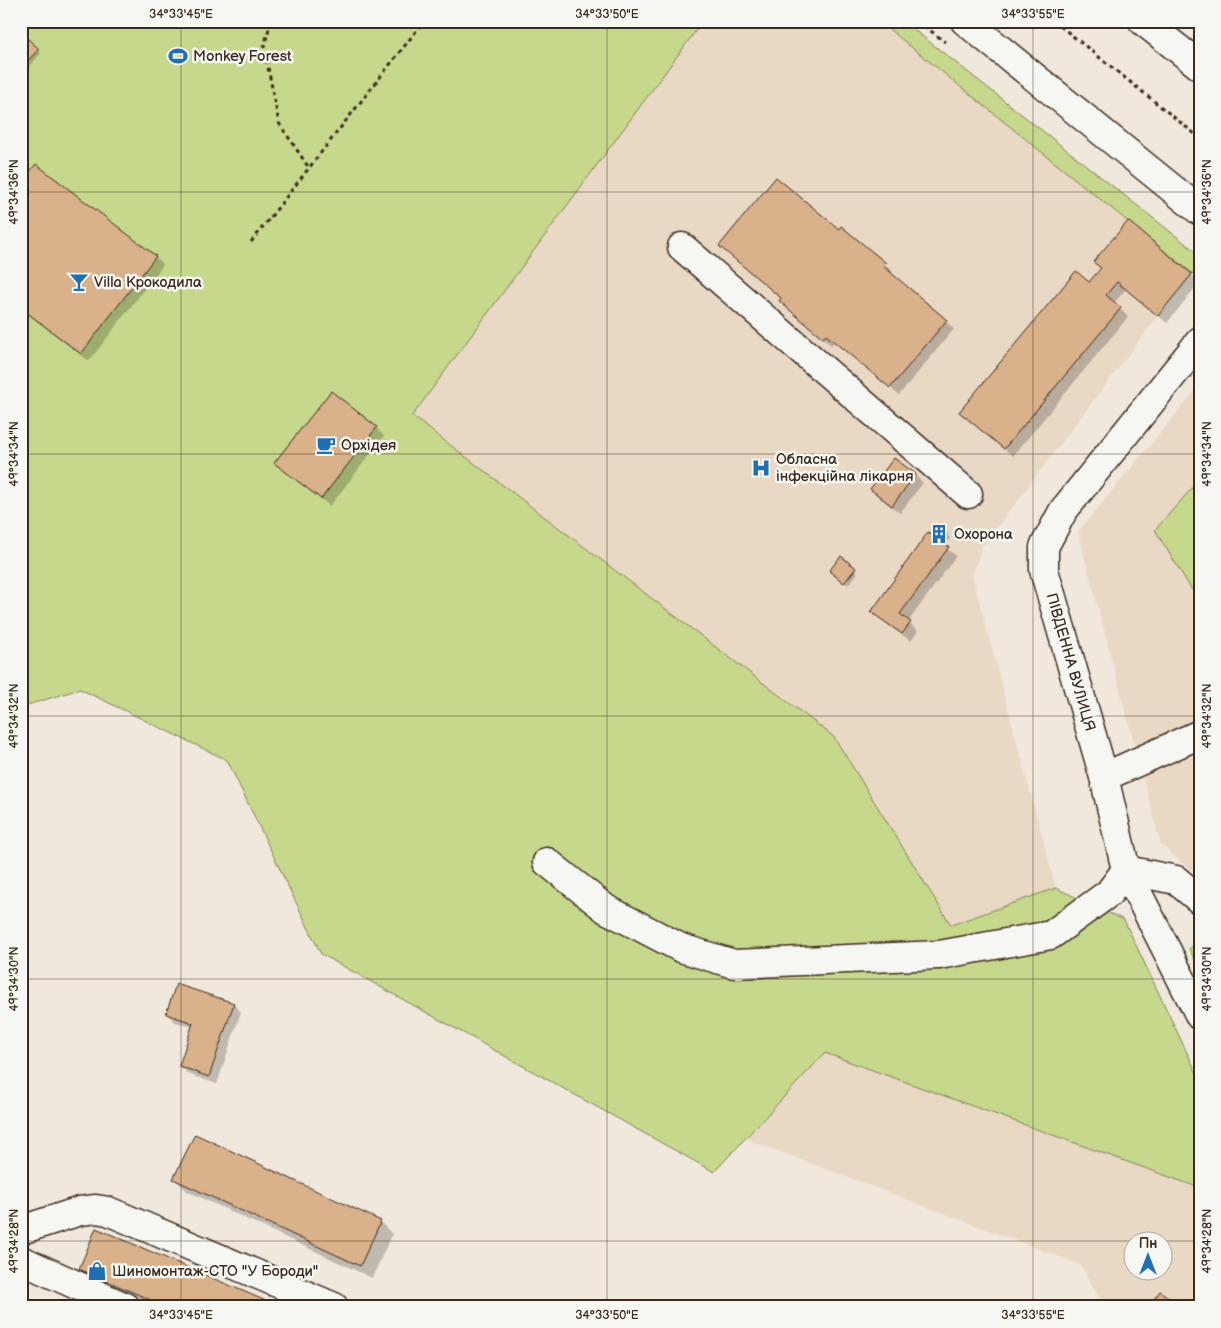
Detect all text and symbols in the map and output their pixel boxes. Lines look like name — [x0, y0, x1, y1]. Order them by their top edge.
text: 34°33'45"E — [149, 7, 213, 22]
text: 34°33'50"E — [575, 7, 639, 22]
text: 34°33'55"E — [1001, 7, 1065, 22]
sports icon: Monkey Forest — [167, 45, 189, 67]
place label: Monkey Forest — [193, 47, 292, 66]
text: 49°34'36"N — [7, 159, 22, 225]
text: 49°34'36"N — [1200, 159, 1215, 225]
bar icon: Villa Крокодила — [68, 271, 90, 293]
place label: Villa Крокодила — [94, 273, 202, 292]
text: 49°34'34"N — [7, 421, 22, 487]
text: 49°34'34"N — [1200, 421, 1215, 487]
cafe icon: Орхідея — [315, 434, 337, 456]
place label: Орхідея — [341, 436, 396, 455]
place label: Обласна інфекційна лікарня — [776, 450, 914, 486]
hospital icon: Обласна інфекційна лікарня — [750, 457, 772, 479]
building icon: Охорона — [928, 523, 950, 545]
place label: Охорона — [954, 525, 1013, 544]
street label: ПІВДЕННА ВУЛИЦЯ — [1042, 591, 1099, 733]
text: 49°34'32"N — [7, 683, 22, 749]
text: 49°34'32"N — [1200, 683, 1215, 749]
text: 49°34'30"N — [7, 946, 22, 1012]
text: 49°34'30"N — [1200, 946, 1215, 1012]
text: 49°34'28"N — [7, 1209, 22, 1273]
text: 49°34'28"N — [1200, 1209, 1215, 1273]
north arrow — [1124, 1230, 1174, 1280]
text: Пн — [1139, 1235, 1157, 1252]
shop icon: Шиномонтаж-СТО "У Бороди" — [86, 1260, 108, 1282]
place label: Шиномонтаж-СТО "У Бороди" — [112, 1262, 318, 1281]
text: 34°33'45"E — [149, 1308, 213, 1323]
text: 34°33'50"E — [575, 1308, 639, 1323]
text: 34°33'55"E — [1001, 1308, 1065, 1323]

